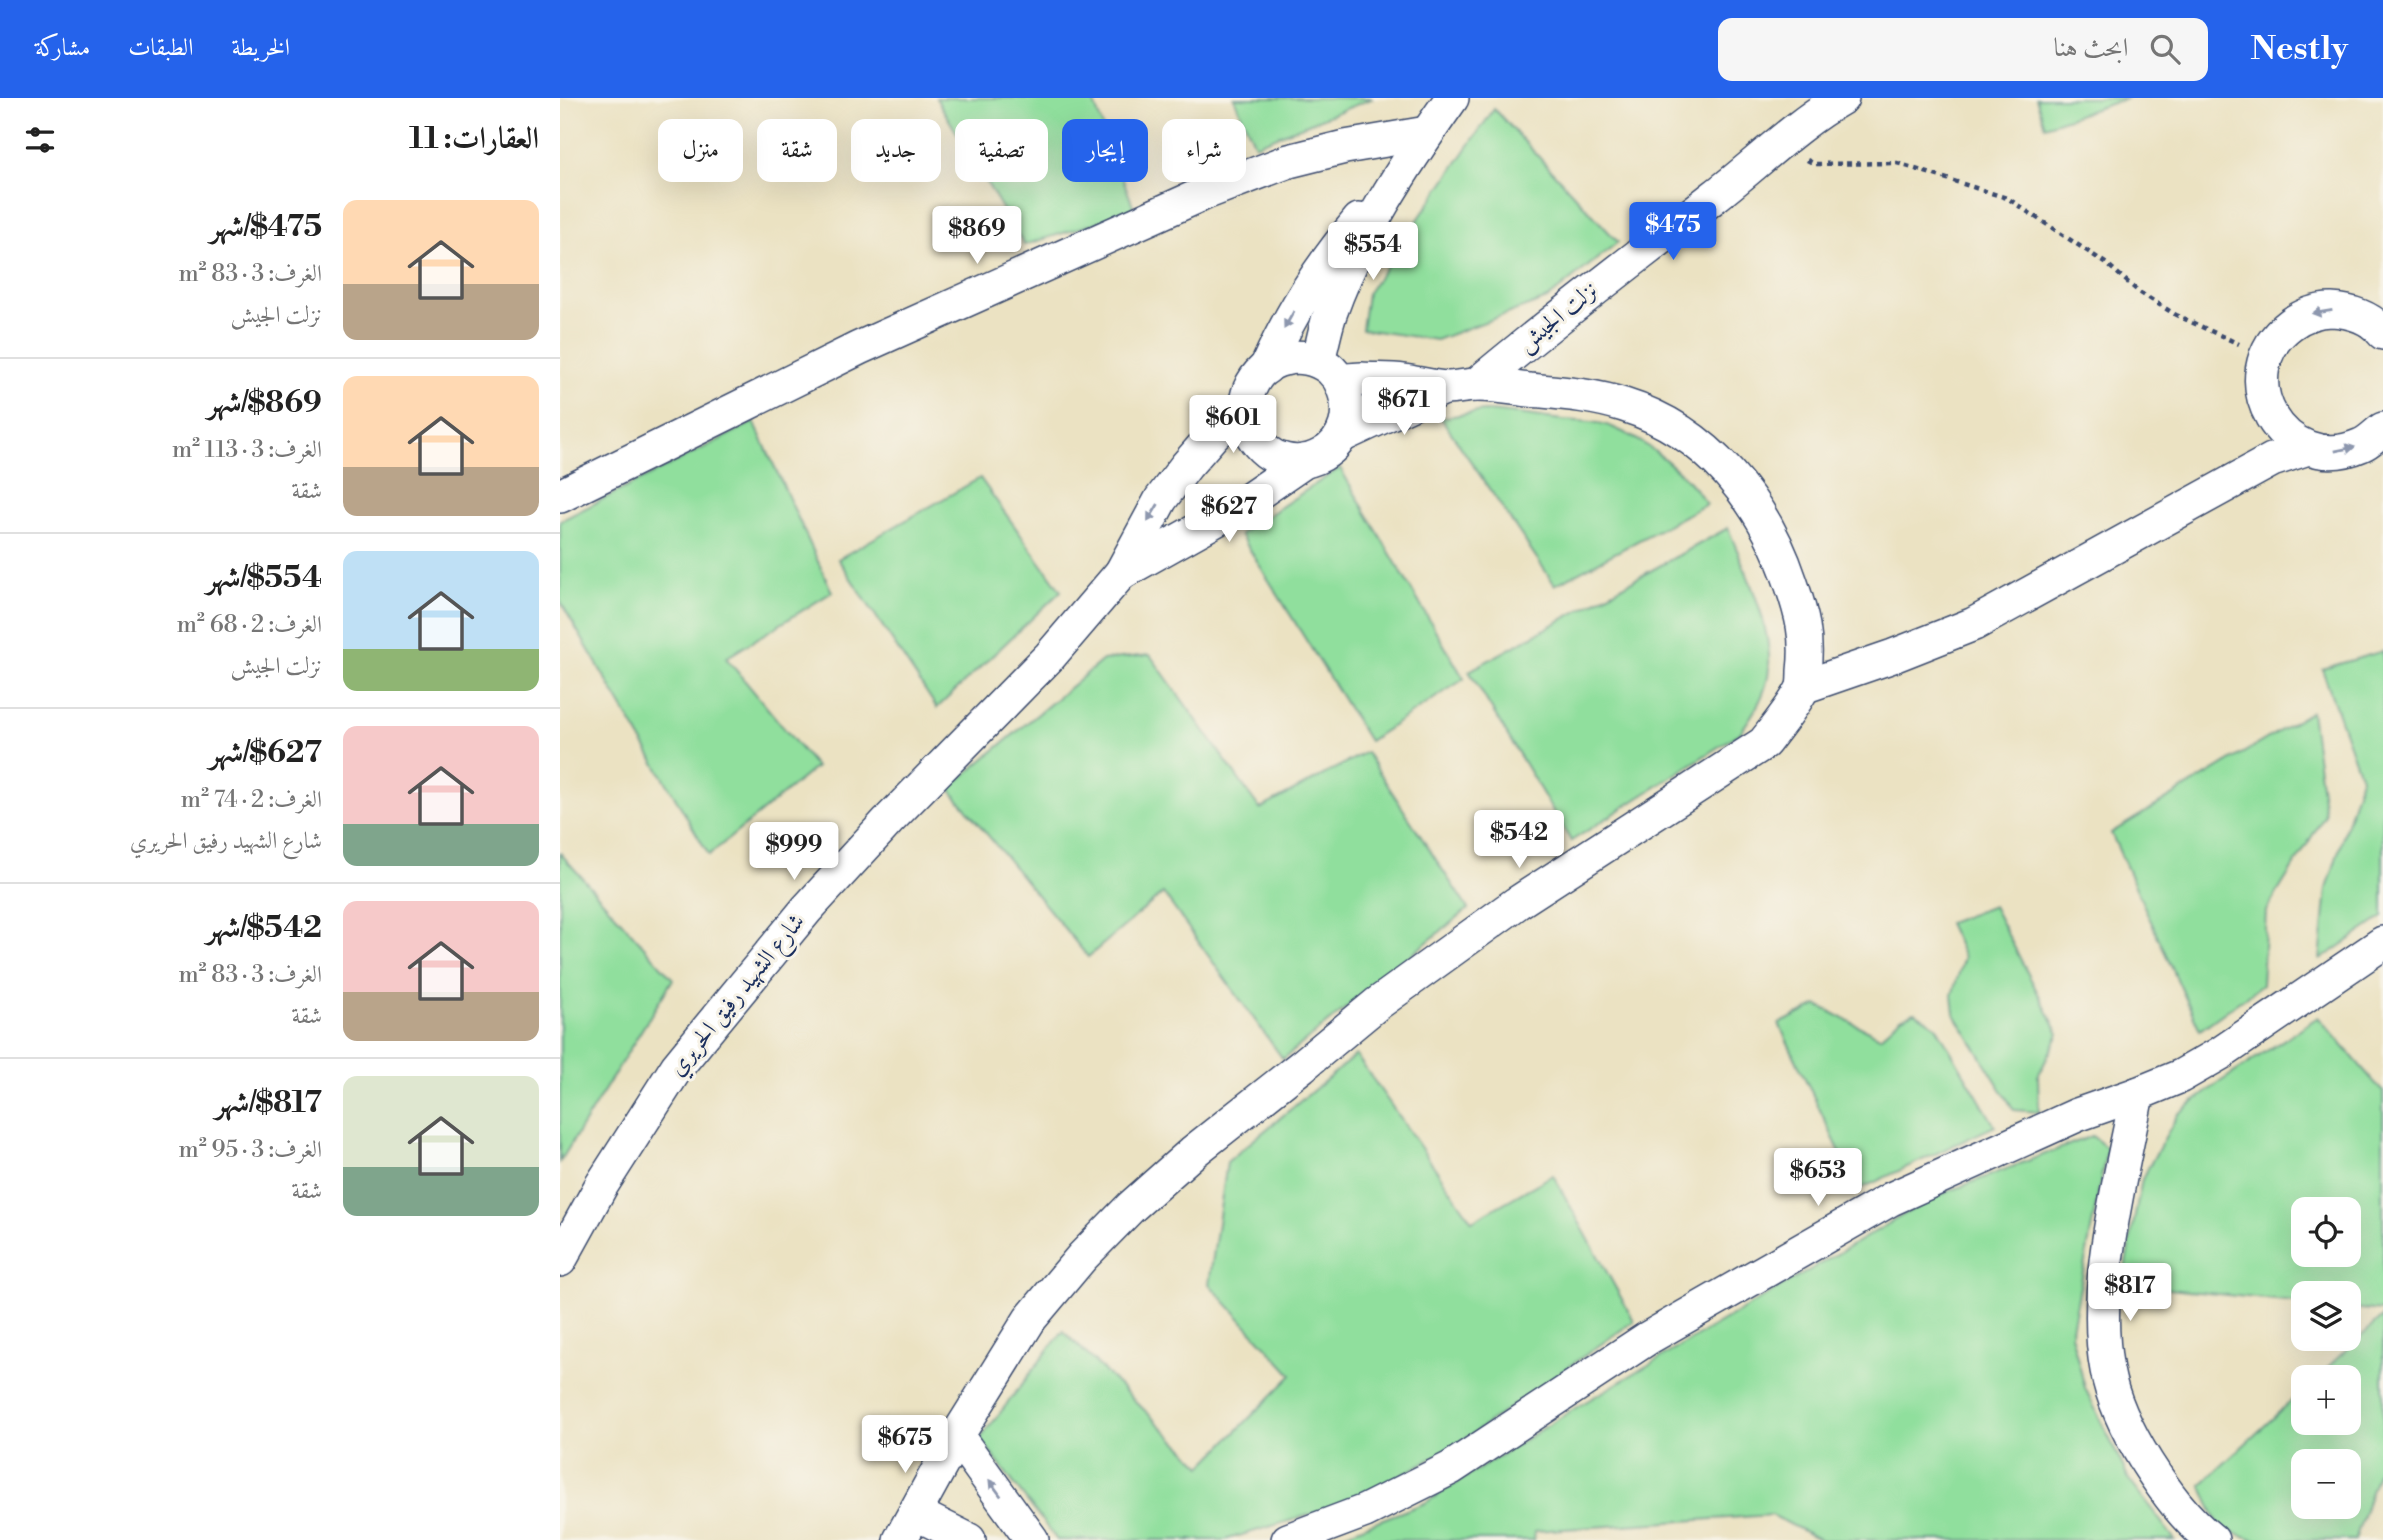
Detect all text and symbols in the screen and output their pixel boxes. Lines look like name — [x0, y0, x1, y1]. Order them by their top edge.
search box — [1718, 18, 2208, 81]
text: Nestly — [2250, 29, 2348, 70]
icon: search — [2146, 30, 2184, 68]
text: ابحث هنا — [2054, 32, 2128, 64]
text: مشاركة — [35, 33, 90, 63]
text: الطبقات — [128, 33, 194, 63]
text: الخريطة — [232, 33, 290, 63]
chip: منزل — [658, 119, 743, 182]
chip: شقة — [757, 119, 837, 182]
chip: جديد — [851, 119, 941, 182]
chip: تصفية — [955, 119, 1048, 182]
chip: إيجار — [1062, 119, 1148, 182]
chip: شراء — [1162, 119, 1246, 182]
text: العقارات: 11 — [409, 120, 539, 158]
icon: filters — [21, 121, 59, 159]
pin: $475 — [1632, 202, 1714, 262]
pin: $869 — [936, 206, 1018, 266]
text: $475/شهر — [210, 208, 322, 246]
text: $475 — [1645, 211, 1701, 239]
text: $869 — [948, 215, 1006, 243]
pin: $554 — [1332, 222, 1414, 282]
icon: home — [399, 228, 483, 312]
text: $554 — [1344, 231, 1402, 259]
text: الغرف: 3 · 83 m² — [178, 260, 322, 288]
street label: نزلت الجيش — [1511, 275, 1605, 359]
text: نزلت الجيش — [230, 301, 322, 329]
one-way arrow — [2311, 307, 2333, 318]
one-way arrow — [1283, 310, 1295, 329]
pin: $671 — [1363, 378, 1445, 437]
text: $869/شهر — [207, 384, 322, 422]
text: $671 — [1378, 386, 1430, 414]
pin: $601 — [1192, 396, 1274, 455]
icon: home — [399, 404, 483, 488]
text: $601 — [1205, 404, 1261, 432]
text: الغرف: 3 · 113 m² — [172, 436, 322, 464]
one-way arrow — [2334, 443, 2356, 454]
text: شقة — [292, 477, 322, 505]
pin: $627 — [1188, 484, 1270, 544]
text: $627 — [1201, 493, 1257, 521]
one-way arrow — [1147, 504, 1160, 523]
text: $554/شهر — [206, 559, 322, 597]
icon: home — [399, 579, 483, 663]
text: الغرف: 2 · 68 m² — [177, 611, 322, 639]
text: نزلت الجيش — [230, 652, 322, 680]
text: $627/شهر — [209, 734, 322, 772]
icon: home — [399, 754, 483, 838]
text: الغرف: 2 · 74 m² — [181, 786, 322, 814]
pin: $542 — [1478, 810, 1560, 870]
text: $542 — [1490, 819, 1548, 847]
pin: $999 — [753, 822, 835, 882]
text: شارع الشهيد رفيق الحريري — [130, 827, 322, 855]
text: $999 — [765, 831, 823, 859]
street label: شارع الشهيد رفيق الحريري — [662, 908, 815, 1085]
text: $542/شهر — [206, 909, 322, 947]
icon: home — [399, 929, 483, 1013]
text: الغرف: 3 · 83 m² — [178, 961, 322, 989]
text: شقة — [292, 1002, 322, 1030]
text: $817/شهر — [215, 1084, 322, 1122]
icon: home — [399, 1104, 483, 1188]
text: الغرف: 3 · 95 m² — [179, 1136, 322, 1164]
pin: $653 — [1777, 1148, 1859, 1208]
text: $653 — [1790, 1157, 1846, 1185]
text: شقة — [292, 1177, 322, 1205]
map controls — [2291, 1197, 2361, 1519]
button: locate — [2291, 1197, 2361, 1267]
pin: $817 — [2089, 1264, 2171, 1323]
text: $817 — [2104, 1272, 2156, 1300]
button: layers — [2291, 1281, 2361, 1351]
button: + — [2291, 1365, 2361, 1435]
pin: $675 — [864, 1416, 946, 1475]
text: $675 — [878, 1424, 932, 1452]
button: − — [2291, 1449, 2361, 1519]
one-way arrow — [988, 1479, 1002, 1497]

